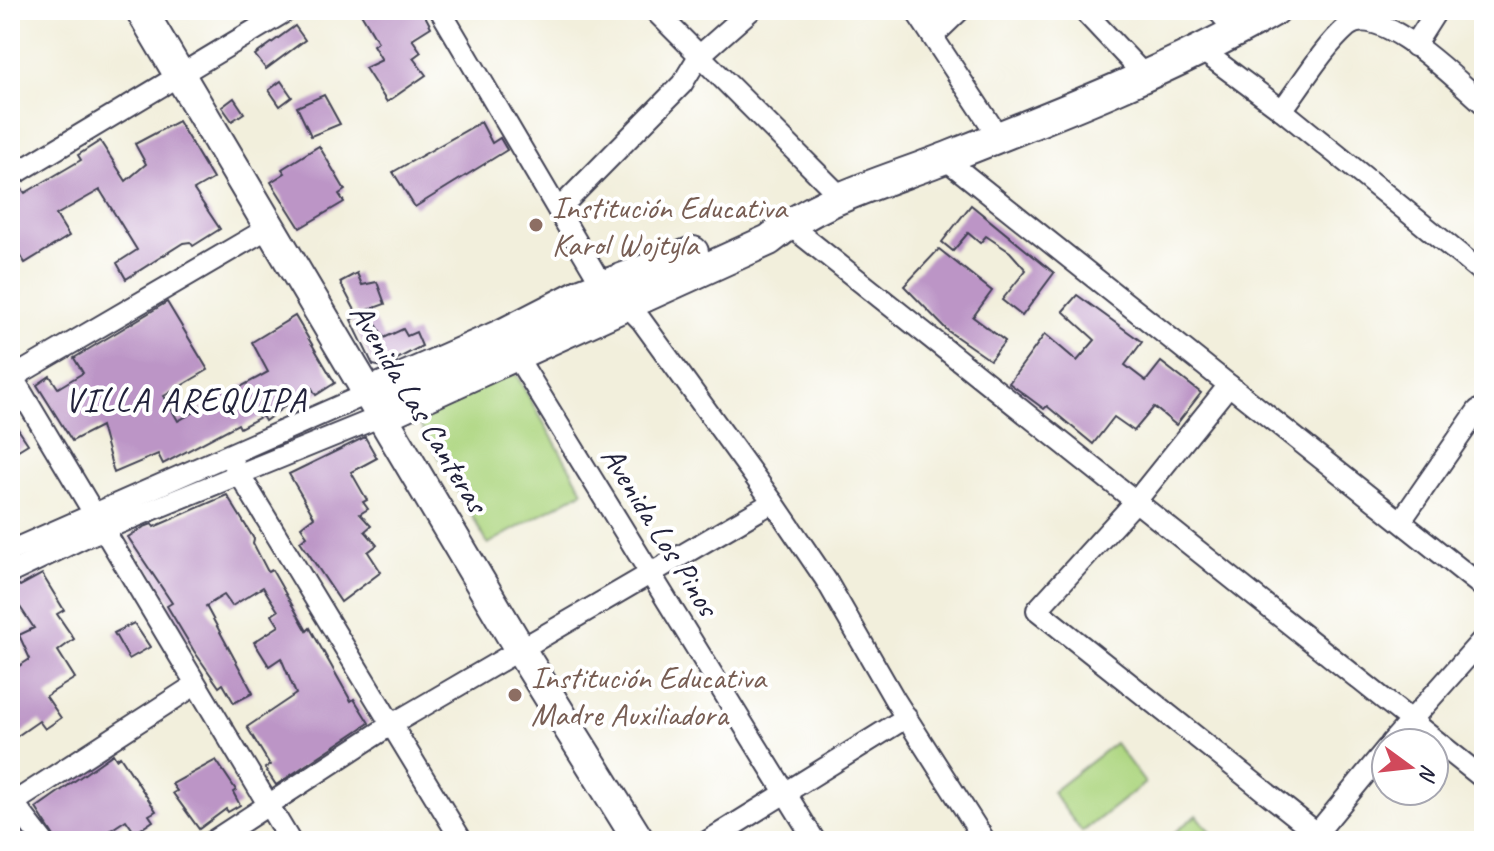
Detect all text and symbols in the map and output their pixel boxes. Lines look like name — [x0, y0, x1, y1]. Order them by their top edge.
place label: Institución Educativa Karol Wojtyla — [552, 187, 789, 265]
marker: Institución Educativa Karol Wojtyla — [527, 216, 545, 234]
street label: Avenida Las Canteras — [340, 296, 499, 522]
district label: VILLA AREQUIPA — [65, 378, 307, 421]
street label: Avenida Los Pinos — [592, 439, 730, 626]
place label: Institución Educativa Madre Auxiliadora — [531, 657, 768, 735]
marker: Institución Educativa Madre Auxiliadora — [506, 686, 524, 704]
north arrow — [1370, 727, 1450, 807]
text: N — [1412, 762, 1444, 785]

